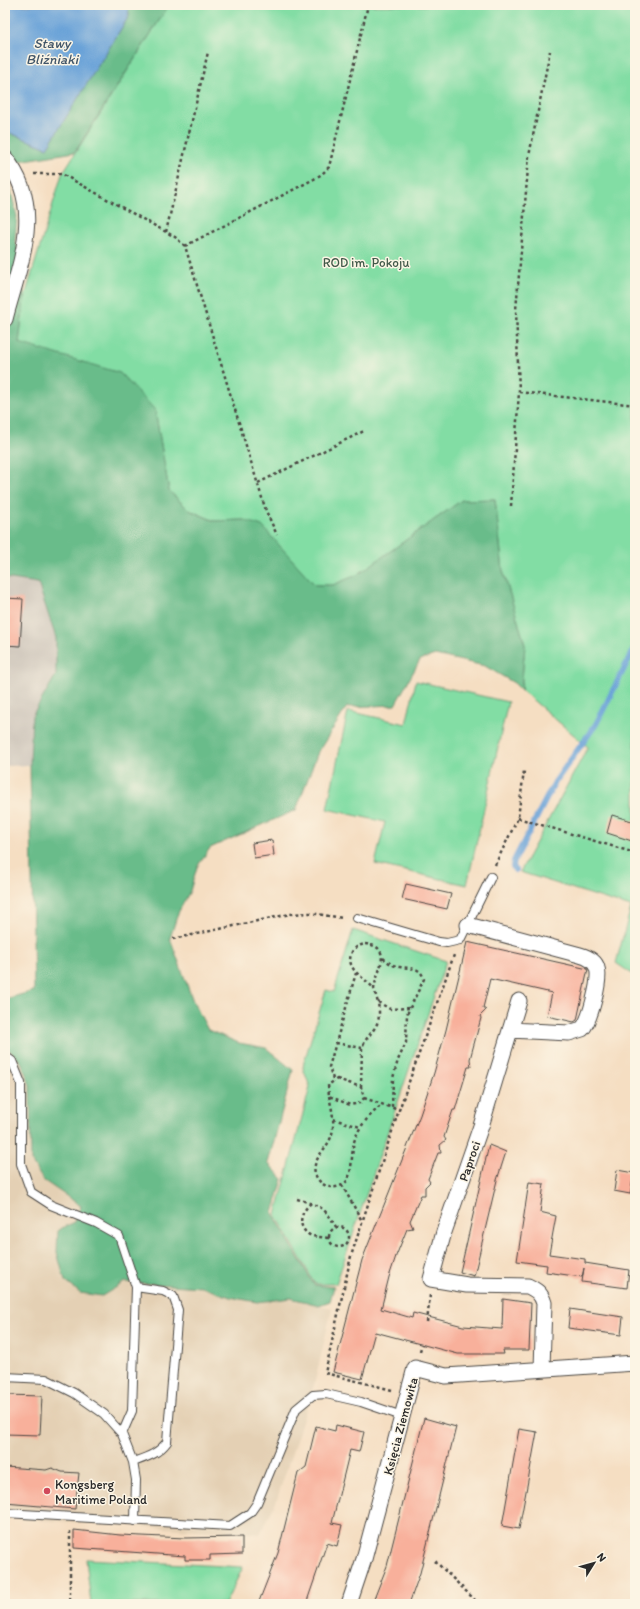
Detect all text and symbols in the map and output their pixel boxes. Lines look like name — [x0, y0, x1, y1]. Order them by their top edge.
water label: Stawy Bliźniaki — [26, 35, 80, 68]
park label: ROD im. Pokoju — [323, 255, 409, 270]
street label: Paproci — [456, 1139, 483, 1183]
street label: Księcia Ziemowita — [380, 1375, 421, 1477]
place label: Kongsberg Maritime Poland — [55, 1477, 147, 1507]
marker: Kongsberg Maritime Poland — [42, 1486, 52, 1496]
north arrow — [574, 1543, 614, 1583]
text: N — [594, 1550, 609, 1564]

